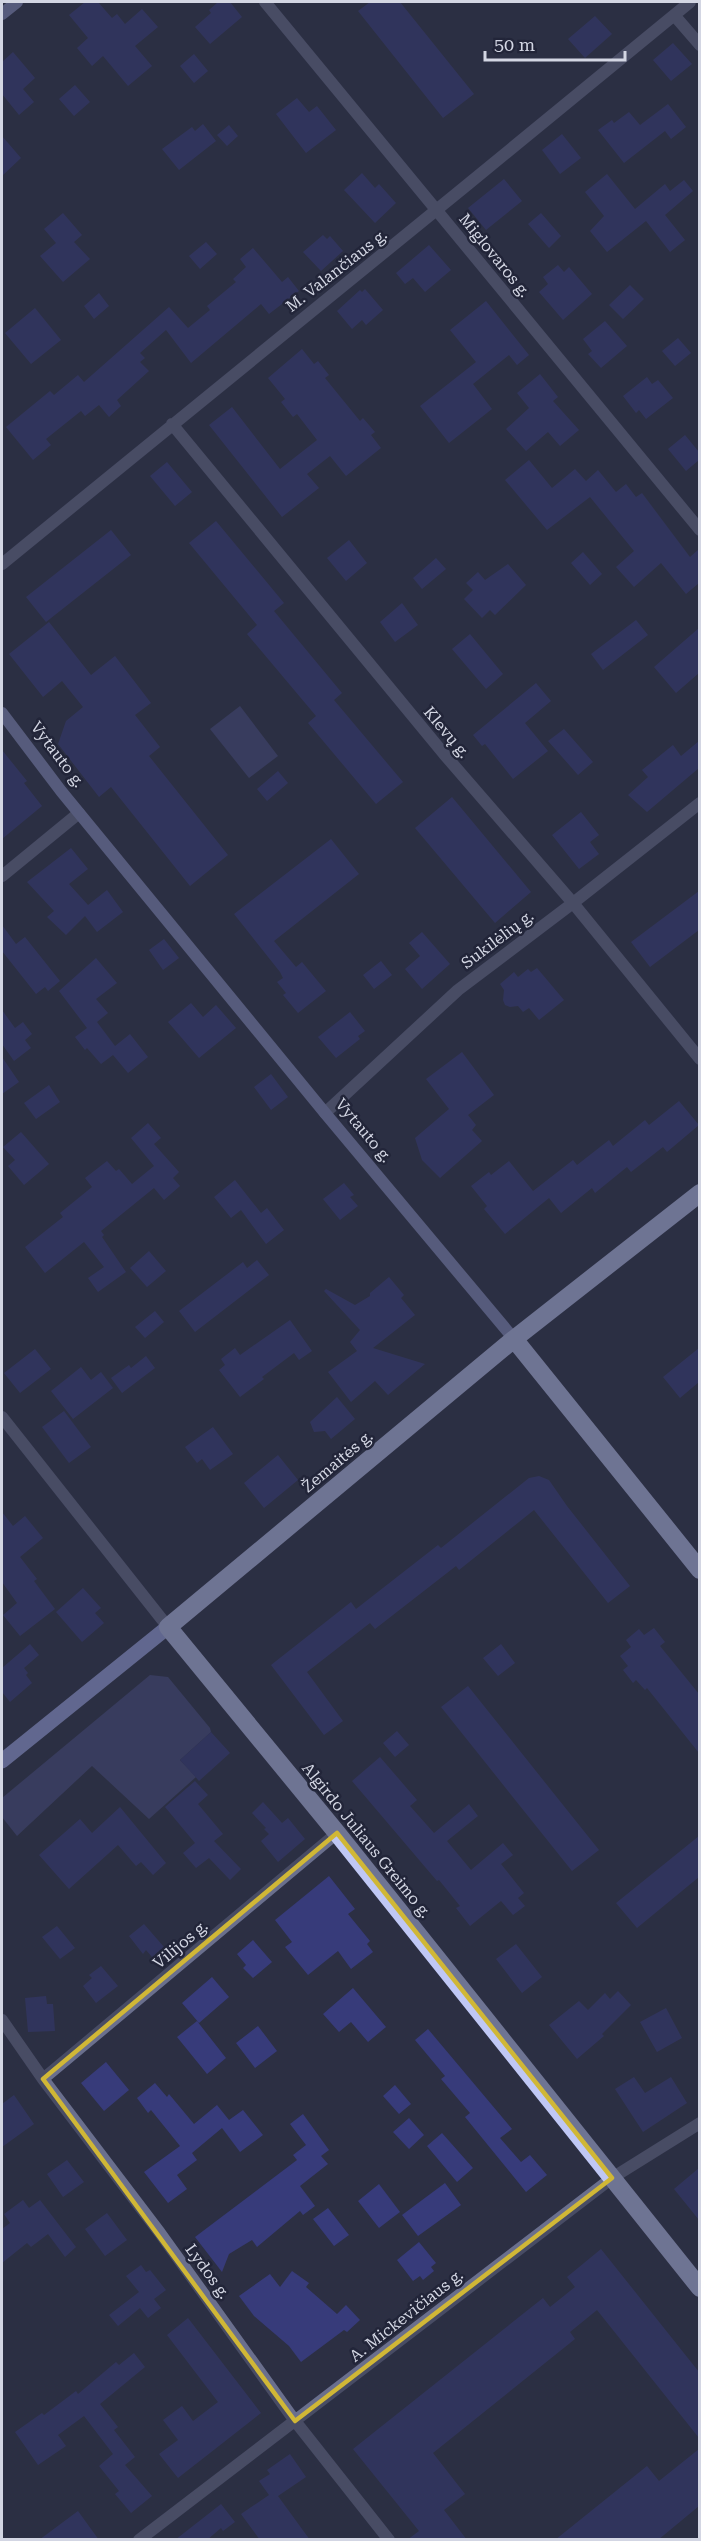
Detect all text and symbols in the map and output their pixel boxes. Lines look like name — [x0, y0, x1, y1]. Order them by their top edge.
scale bar — [485, 24, 624, 62]
text: 50 m — [494, 34, 535, 55]
street label: Miglovaros g. — [455, 210, 534, 301]
street label: M. Valančiaus g. — [282, 225, 391, 316]
street label: Klevų g. — [420, 703, 474, 762]
street label: Vytauto g. — [27, 718, 89, 791]
street label: Sukilėlių g. — [457, 906, 537, 973]
street label: Vytauto g. — [331, 1095, 396, 1166]
street label: Žemaitės g. — [298, 1426, 376, 1496]
street label: Algirdo Juliaus Greimo g. — [298, 1759, 435, 1922]
street label: Vilijos g. — [149, 1916, 211, 1973]
street label: Lydos g. — [181, 2240, 234, 2302]
street label: A. Mickevičiaus g. — [346, 2265, 467, 2366]

